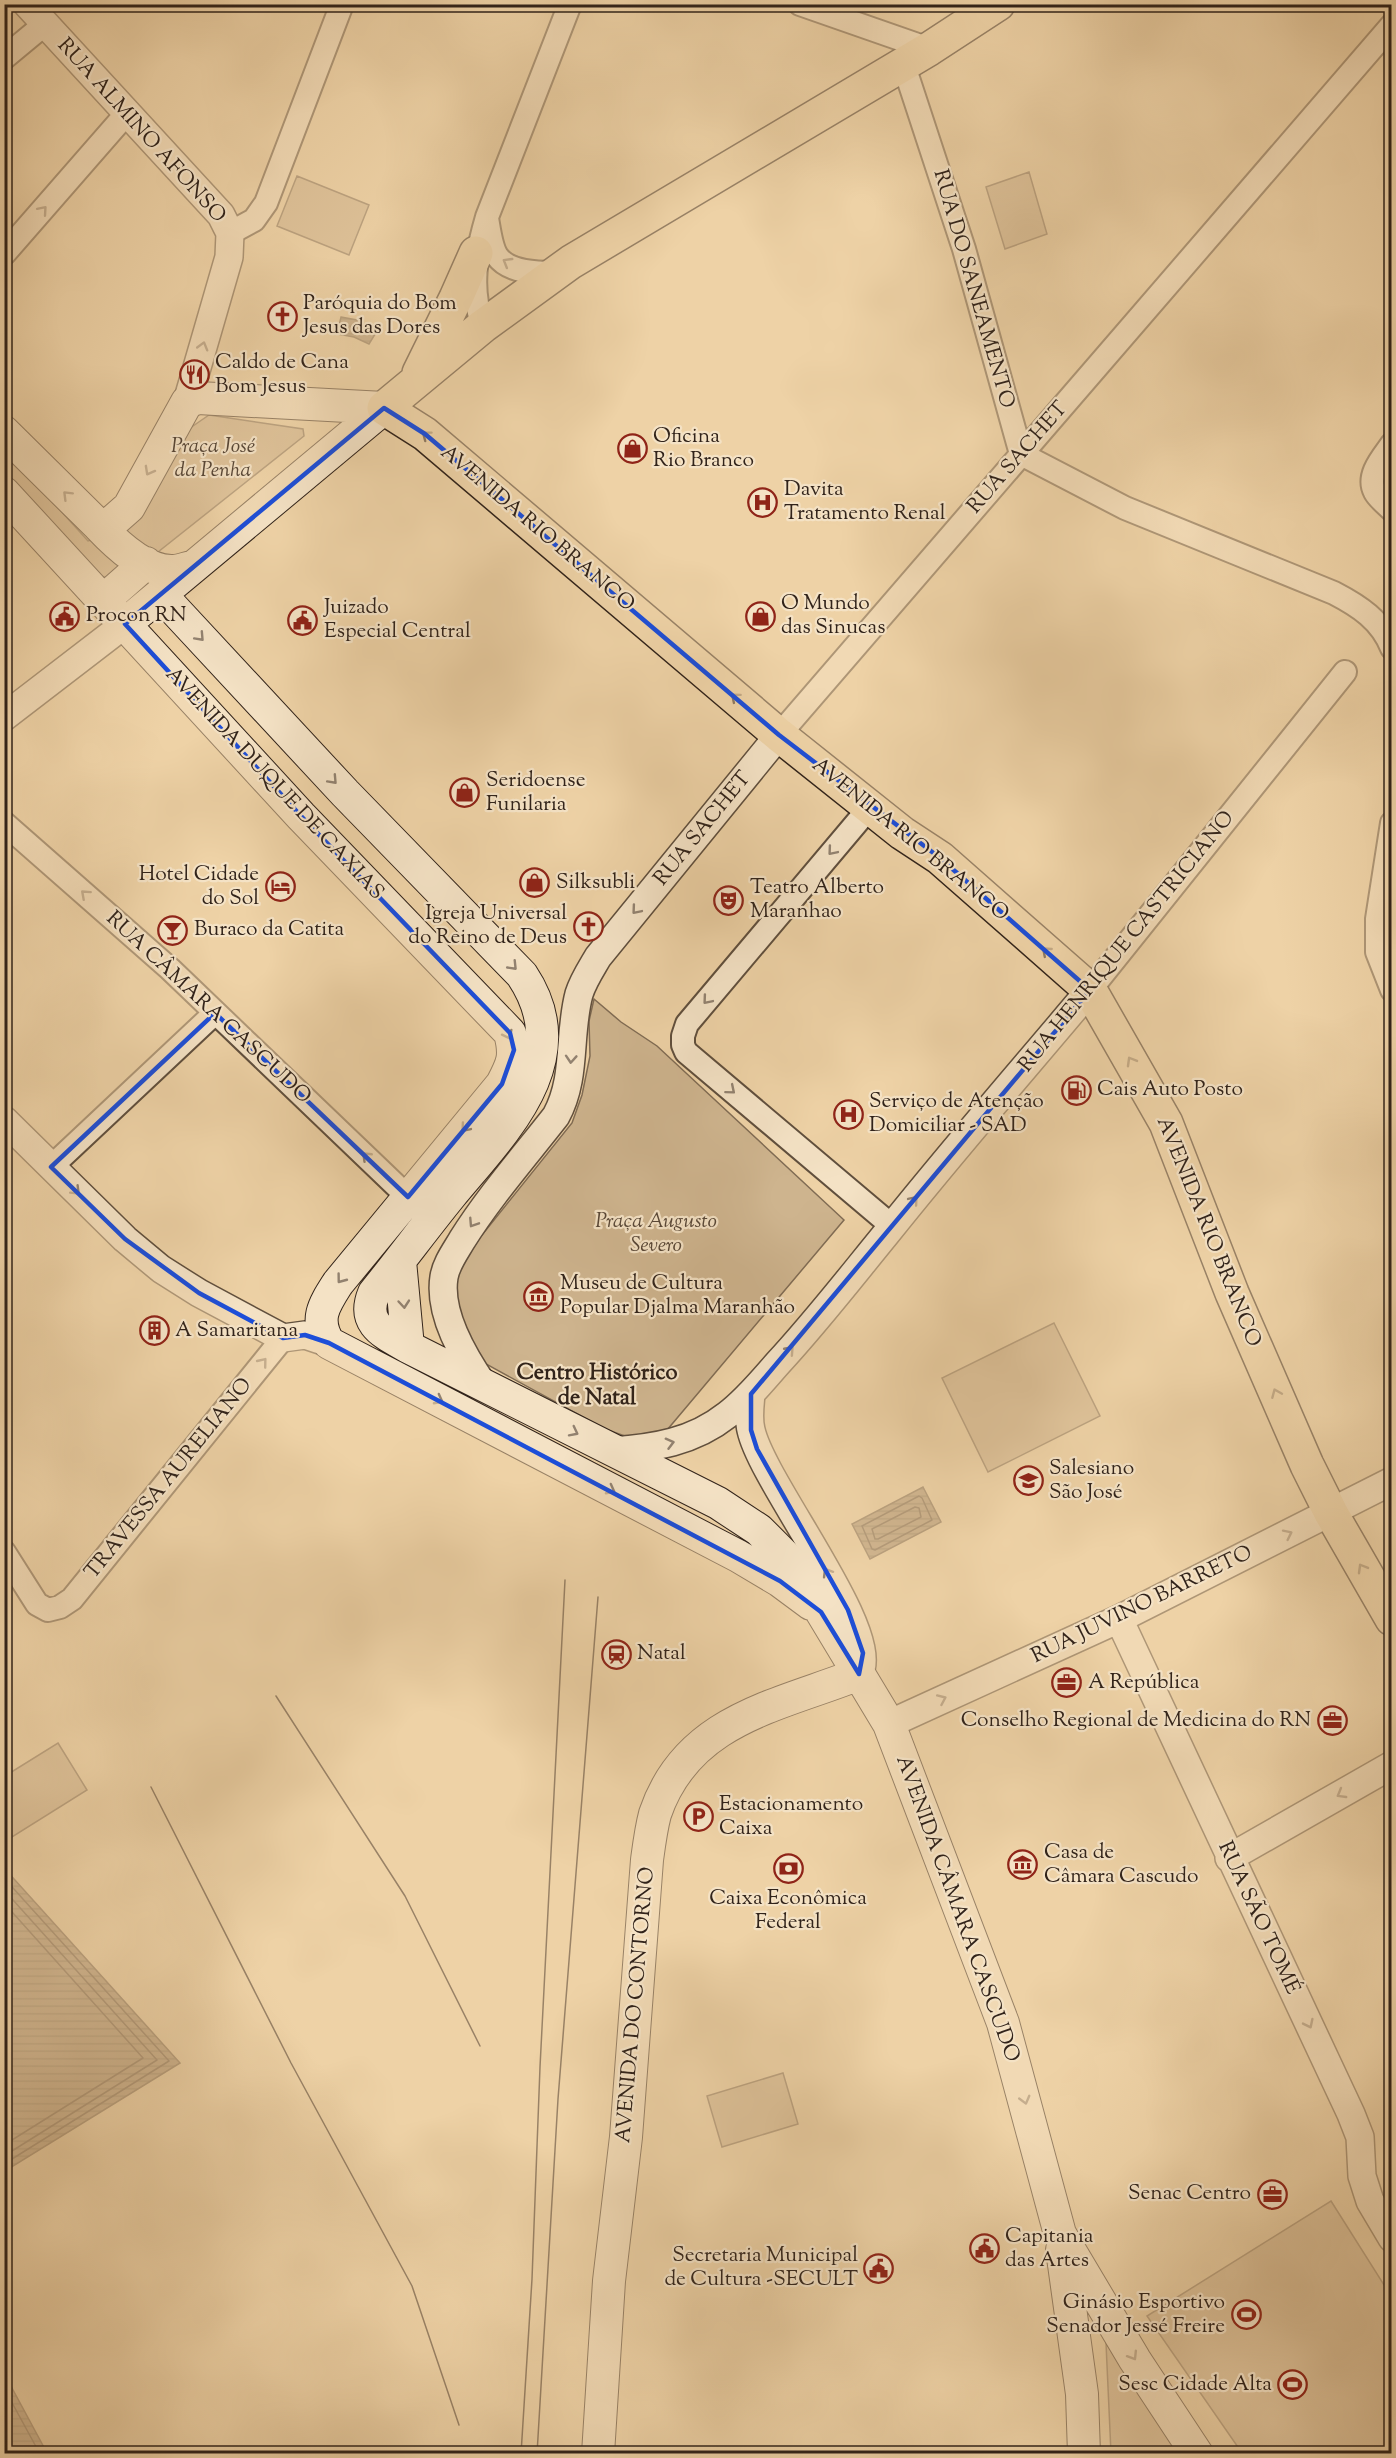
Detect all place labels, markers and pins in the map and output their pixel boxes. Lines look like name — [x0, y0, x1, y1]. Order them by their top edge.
place label: Paróquia do Bom Jesus das Dores — [302, 289, 457, 343]
church icon: Paróquia do Bom Jesus das Dores — [266, 300, 298, 332]
place label: Caldo de Cana Bom Jesus — [215, 348, 349, 402]
restaurant icon: Caldo de Cana Bom Jesus — [178, 359, 210, 391]
place label: Oficina Rio Branco — [653, 422, 754, 476]
shop icon: Oficina Rio Branco — [616, 433, 648, 465]
place label: Davita Tratamento Renal — [784, 475, 946, 529]
hospital icon: Davita Tratamento Renal — [747, 486, 779, 518]
place label: O Mundo das Sinucas — [781, 589, 885, 643]
place label: Juizado Especial Central — [323, 593, 471, 647]
public building icon: Procon RN — [49, 600, 81, 632]
shop icon: O Mundo das Sinucas — [744, 600, 776, 632]
place label: Procon RN — [86, 601, 187, 631]
public building icon: Juizado Especial Central — [287, 604, 319, 636]
place label: Seridoense Funilaria — [486, 766, 585, 820]
shop icon: Seridoense Funilaria — [449, 777, 481, 809]
place label: Hotel Cidade do Sol — [139, 860, 259, 914]
shop icon: Silksubli — [519, 867, 551, 899]
place label: Silksubli — [556, 868, 635, 898]
hotel icon: Hotel Cidade do Sol — [264, 871, 296, 903]
place label: Teatro Alberto Maranhao — [750, 873, 884, 927]
theatre icon: Teatro Alberto Maranhao — [713, 884, 745, 916]
place label: Igreja Universal do Reino de Deus — [408, 899, 567, 953]
church icon: Igreja Universal do Reino de Deus — [572, 910, 604, 942]
bar icon: Buraco da Catita — [157, 914, 189, 946]
place label: Buraco da Catita — [194, 915, 344, 945]
fuel station icon: Cais Auto Posto — [1060, 1074, 1092, 1106]
place label: Cais Auto Posto — [1097, 1075, 1243, 1105]
place label: Serviço de Atenção Domiciliar - SAD — [869, 1087, 1044, 1141]
hospital icon: Serviço de Atenção Domiciliar - SAD — [832, 1098, 864, 1130]
place label: Museu de Cultura Popular Djalma Maranhão — [560, 1269, 795, 1323]
museum icon: Museu de Cultura Popular Djalma Maranhão — [523, 1280, 555, 1312]
building icon: A Samaritana — [138, 1315, 170, 1347]
place label: A Samaritana — [175, 1316, 298, 1346]
place label: Salesiano São José — [1049, 1454, 1134, 1508]
school or university icon: Salesiano São José — [1012, 1465, 1044, 1497]
station icon: Natal — [600, 1638, 632, 1670]
place label: Natal — [637, 1639, 686, 1669]
office icon: A República — [1051, 1667, 1083, 1699]
place label: A República — [1088, 1668, 1200, 1698]
office icon: Conselho Regional de Medicina do RN — [1316, 1705, 1348, 1737]
place label: Conselho Regional de Medicina do RN — [961, 1706, 1311, 1736]
place label: Estacionamento Caixa — [719, 1790, 863, 1844]
parking icon: Estacionamento Caixa — [682, 1801, 714, 1833]
place label: Casa de Câmara Cascudo — [1044, 1838, 1198, 1892]
museum icon: Casa de Câmara Cascudo — [1007, 1849, 1039, 1881]
bank icon: Caixa Econômica Federal — [772, 1852, 804, 1884]
place label: Caixa Econômica Federal — [709, 1884, 867, 1938]
office icon: Senac Centro — [1256, 2178, 1288, 2210]
place label: Senac Centro — [1128, 2179, 1251, 2209]
place label: Capitania das Artes — [1005, 2222, 1094, 2276]
public building icon: Capitania das Artes — [968, 2233, 1000, 2265]
place label: Secretaria Municipal de Cultura -SECULT — [664, 2241, 858, 2295]
public building icon: Secretaria Municipal de Cultura -SECULT — [863, 2252, 895, 2284]
place label: Ginásio Esportivo Senador Jessé Freire — [1046, 2288, 1225, 2342]
sports icon: Ginásio Esportivo Senador Jessé Freire — [1230, 2299, 1262, 2331]
sports icon: Sesc Cidade Alta — [1277, 2369, 1309, 2401]
place label: Sesc Cidade Alta — [1118, 2370, 1272, 2400]

